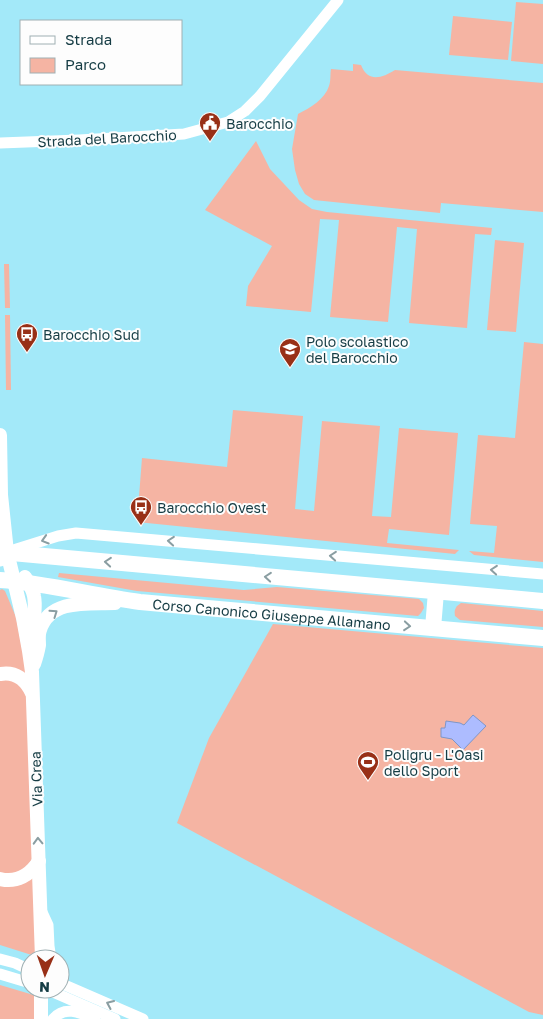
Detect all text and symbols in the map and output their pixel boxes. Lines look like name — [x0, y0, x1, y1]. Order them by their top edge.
legend — [20, 20, 182, 85]
text: Strada — [65, 30, 112, 48]
text: Parco — [65, 55, 106, 73]
public building icon: Barocchio — [198, 111, 222, 142]
place label: Barocchio — [226, 115, 293, 132]
street label: Strada del Barocchio — [37, 126, 177, 150]
bus stop icon: Barocchio Sud — [15, 322, 39, 353]
place label: Barocchio Sud — [43, 326, 140, 343]
place label: Polo scolastico del Barocchio — [306, 333, 408, 366]
school or university icon: Polo scolastico del Barocchio — [278, 337, 302, 368]
bus stop icon: Barocchio Ovest — [129, 495, 153, 526]
place label: Barocchio Ovest — [157, 499, 267, 516]
one-way arrow — [41, 534, 50, 544]
one-way arrow — [166, 536, 174, 547]
one-way arrow — [328, 550, 336, 561]
one-way arrow — [104, 557, 112, 568]
one-way arrow — [490, 565, 498, 576]
one-way arrow — [264, 572, 272, 583]
street label: Corso Canonico Giuseppe Allamano — [152, 595, 391, 633]
one-way arrow — [49, 610, 58, 619]
one-way arrow — [404, 620, 412, 631]
place label: Poligru - L'Oasi dello Sport — [384, 746, 484, 779]
sports icon: Poligru - L'Oasi dello Sport — [356, 750, 380, 781]
street label: Via Crea — [27, 751, 45, 807]
one-way arrow — [33, 836, 43, 844]
north arrow — [20, 949, 70, 999]
text: N — [39, 979, 50, 996]
one-way arrow — [106, 1000, 115, 1011]

